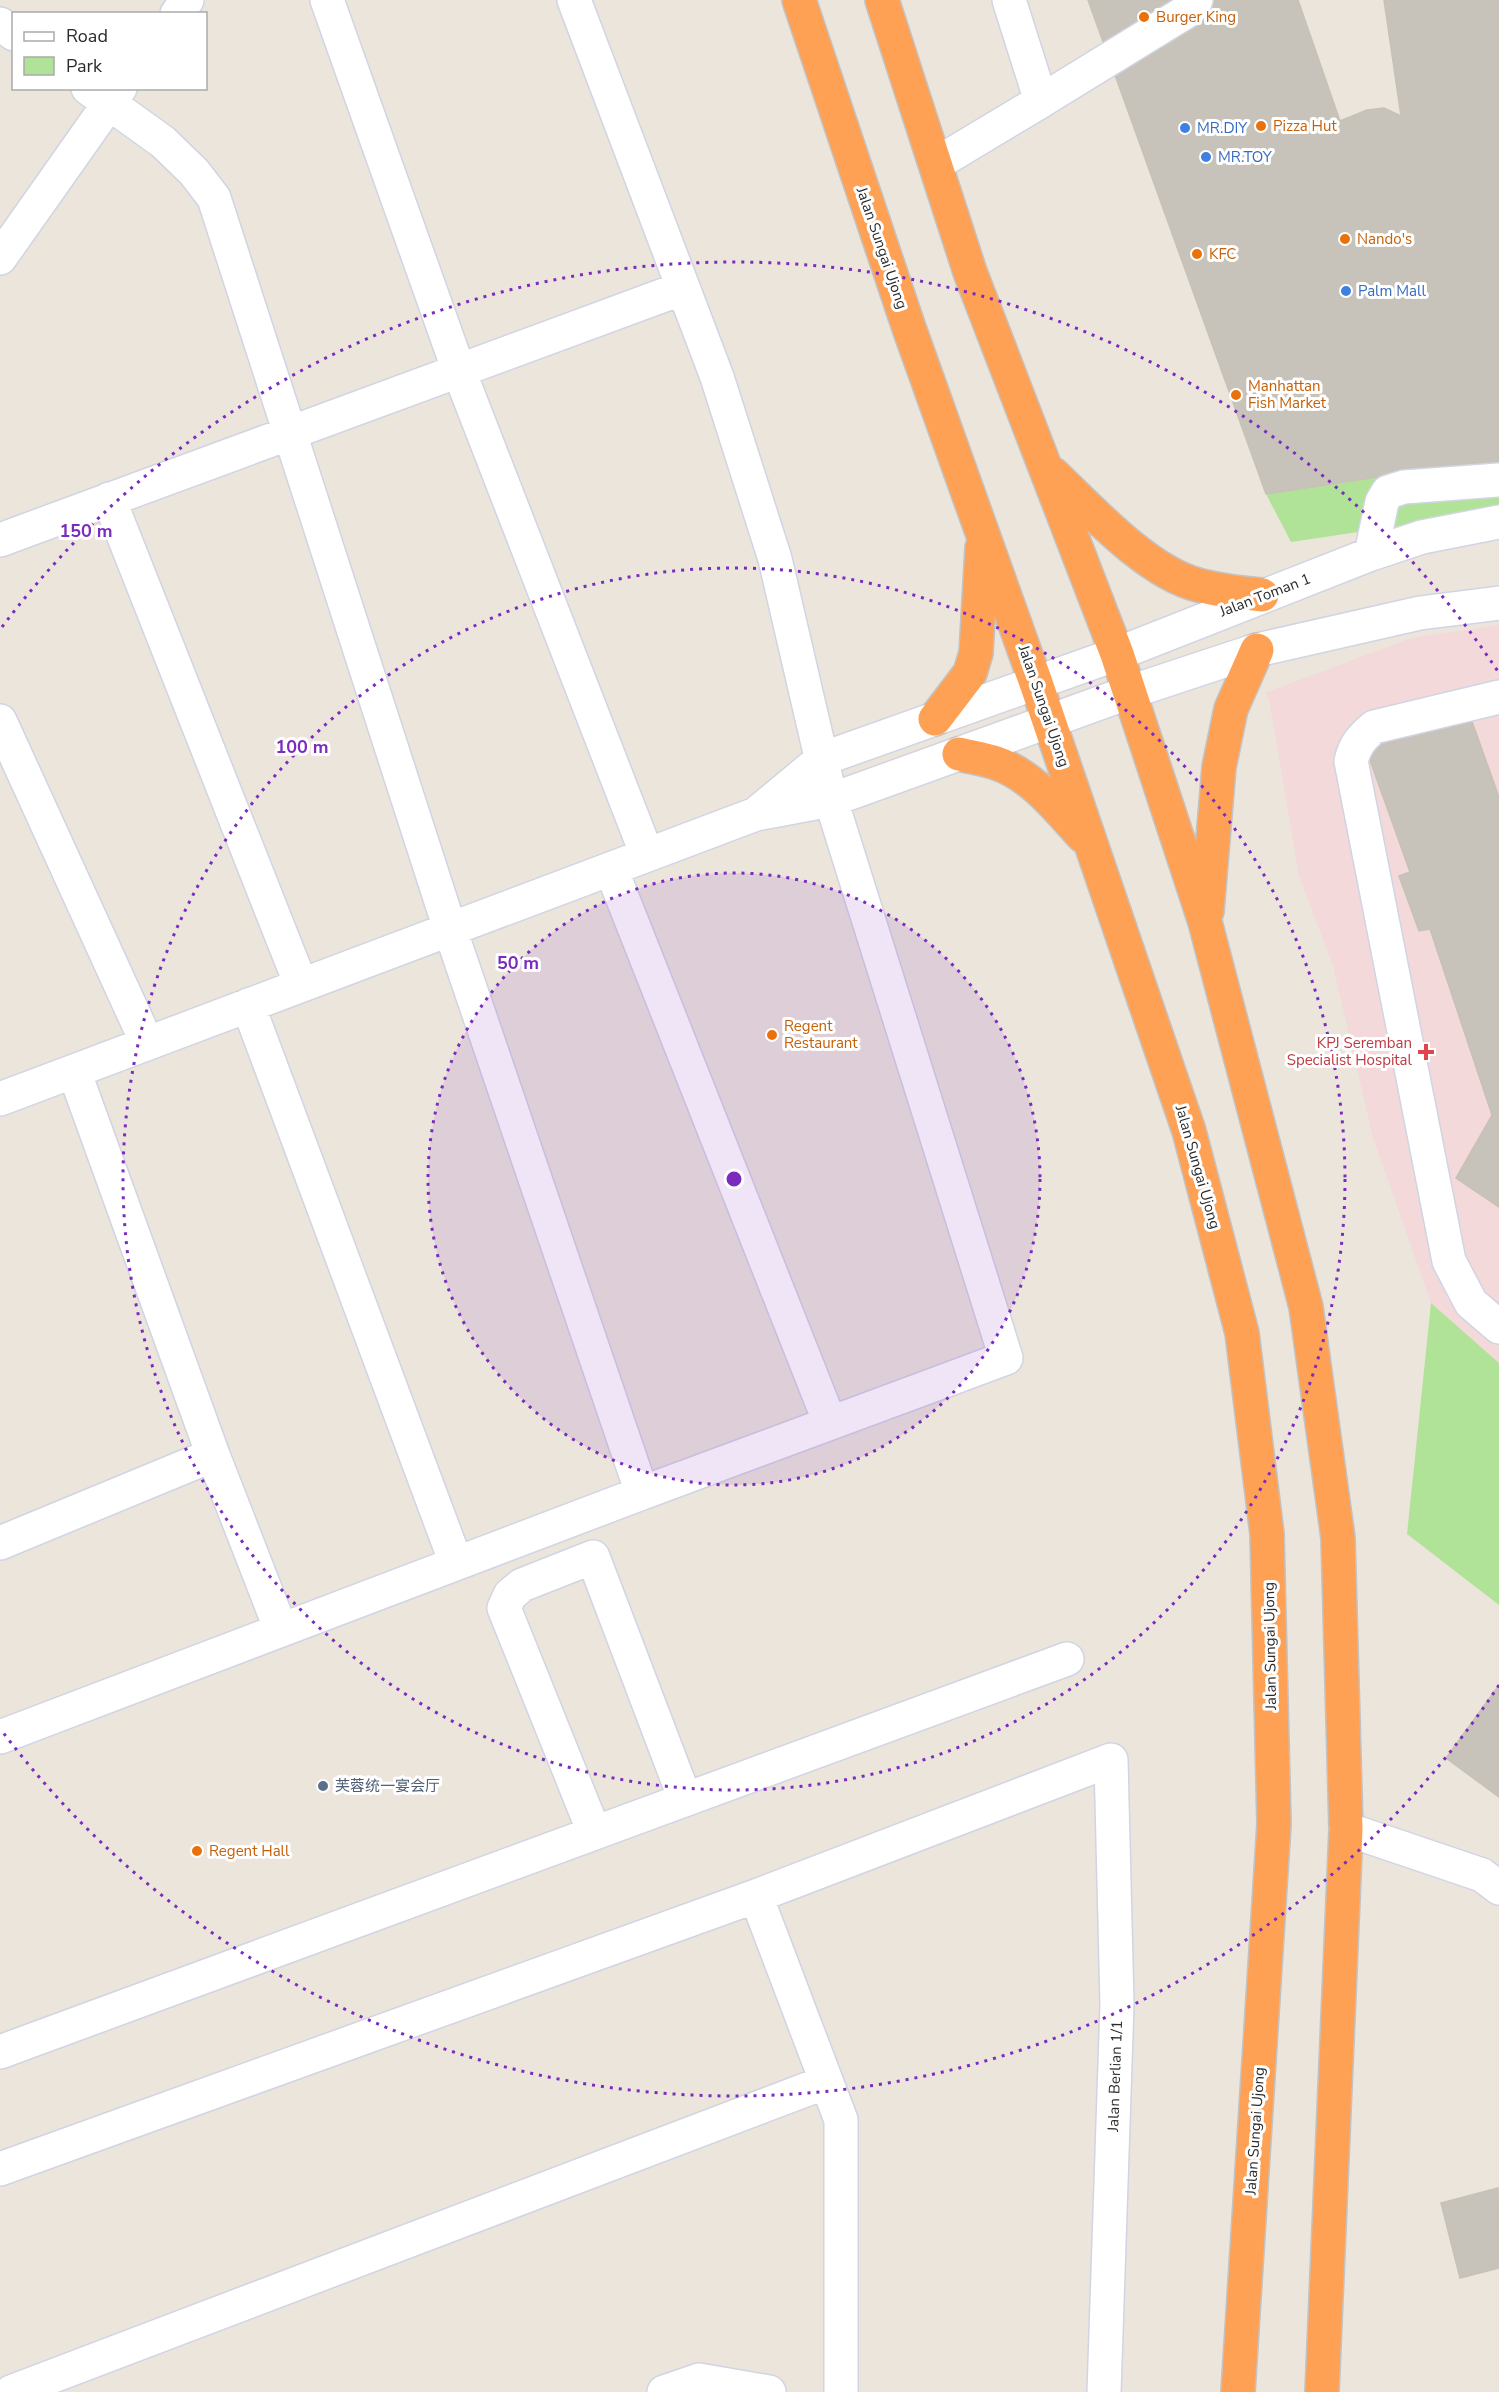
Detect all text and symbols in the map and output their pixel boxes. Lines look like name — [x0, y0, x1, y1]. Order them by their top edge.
place label: Burger King — [1156, 7, 1236, 27]
marker: Burger King — [1137, 10, 1151, 24]
legend — [12, 12, 207, 90]
text: Road — [66, 24, 108, 48]
text: Park — [66, 54, 103, 78]
place label: Pizza Hut — [1273, 116, 1337, 136]
place label: MR.DIY — [1197, 118, 1248, 138]
marker: Pizza Hut — [1254, 119, 1268, 133]
marker: MR.DIY — [1178, 121, 1192, 135]
place label: MR.TOY — [1218, 147, 1273, 167]
marker: MR.TOY — [1199, 150, 1213, 164]
street label: Jalan Sungai Ujong — [851, 183, 912, 312]
place label: Nando's — [1357, 229, 1412, 249]
marker: Nando's — [1338, 232, 1352, 246]
place label: KFC — [1209, 244, 1236, 264]
marker: KFC — [1190, 247, 1204, 261]
place label: Palm Mall — [1358, 281, 1426, 301]
marker: Palm Mall — [1339, 284, 1353, 298]
place label: Manhattan Fish Market — [1248, 376, 1327, 413]
marker: Manhattan Fish Market — [1229, 388, 1243, 402]
text: 150 m — [59, 519, 113, 543]
street label: Jalan Toman 1 — [1216, 568, 1313, 622]
street label: Jalan Sungai Ujong — [1013, 641, 1074, 770]
text: 100 m — [275, 735, 329, 759]
text: 50 m — [497, 951, 539, 975]
place label: Regent Restaurant — [784, 1016, 858, 1053]
marker: Regent Restaurant — [765, 1028, 779, 1042]
place label: KPJ Seremban Specialist Hospital — [1287, 1033, 1413, 1070]
marker: KPJ Seremban Specialist Hospital — [1417, 1043, 1435, 1061]
street label: Jalan Sungai Ujong — [1170, 1102, 1225, 1231]
centre of rings — [724, 1169, 744, 1189]
street label: Jalan Sungai Ujong — [1259, 1582, 1281, 1711]
place label: 芙蓉统一宴会厅 — [335, 1776, 440, 1796]
marker: 芙蓉统一宴会厅 — [316, 1779, 330, 1793]
place label: Regent Hall — [209, 1841, 290, 1861]
marker: Regent Hall — [190, 1844, 204, 1858]
street label: Jalan Berlian 1/1 — [1103, 2020, 1127, 2133]
street label: Jalan Sungai Ujong — [1240, 2066, 1269, 2197]

